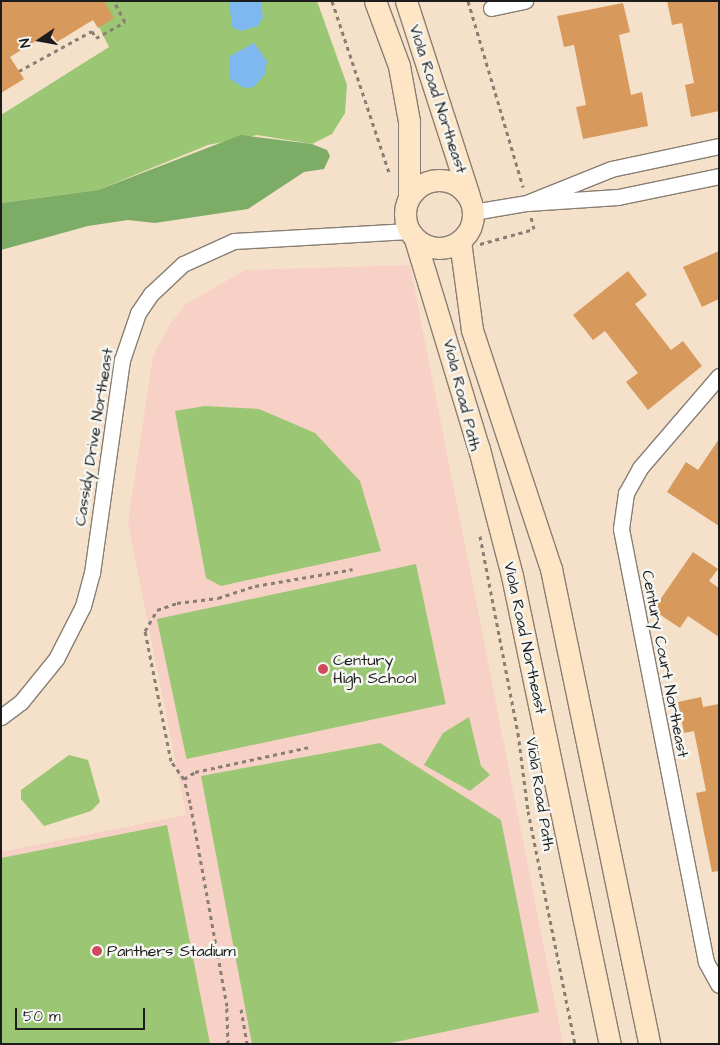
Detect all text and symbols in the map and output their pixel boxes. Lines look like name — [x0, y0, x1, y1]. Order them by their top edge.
north arrow — [15, 15, 65, 65]
street label: Viola Road Northeast — [405, 22, 471, 176]
text: N — [15, 37, 36, 49]
street label: Viola Road Path — [439, 337, 485, 453]
street label: Cassidy Drive Northeast — [70, 347, 118, 527]
street label: Viola Road Northeast — [499, 560, 551, 716]
street label: Century Court Northeast — [637, 569, 693, 759]
place label: Century High School — [333, 650, 417, 688]
marker: Century High School — [317, 663, 329, 675]
street label: Viola Road Path — [522, 736, 558, 852]
place label: Panthers Stadium — [107, 941, 236, 961]
marker: Panthers Stadium — [91, 945, 103, 957]
scale bar — [18, 998, 148, 1030]
text: 50 m — [23, 1006, 61, 1027]

